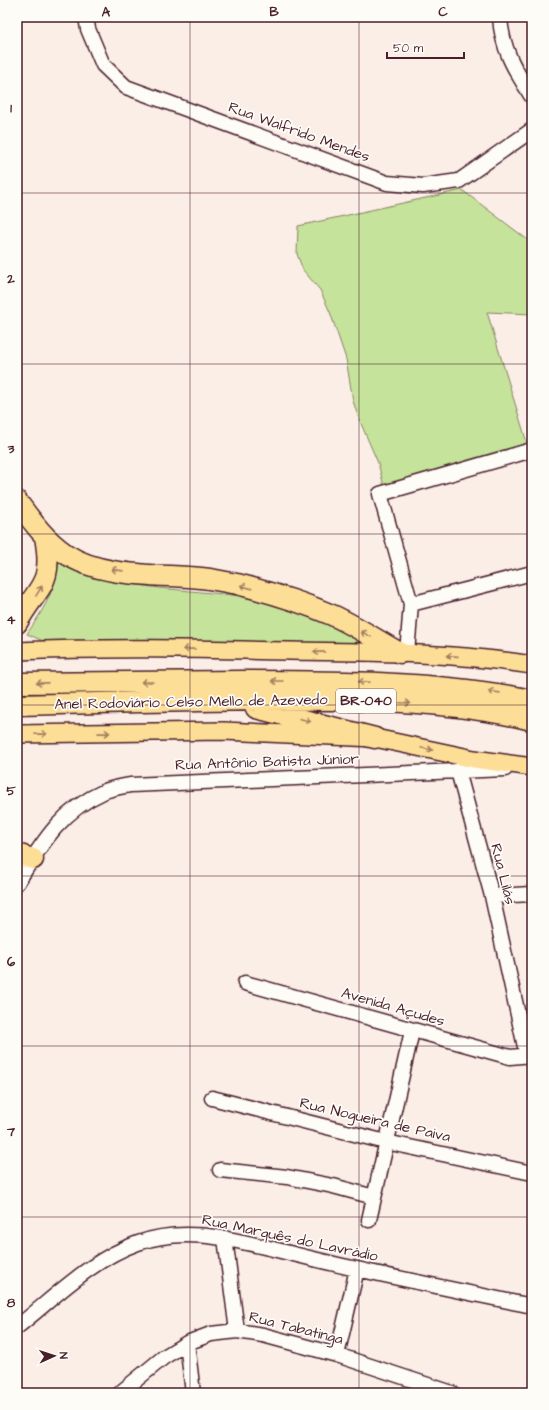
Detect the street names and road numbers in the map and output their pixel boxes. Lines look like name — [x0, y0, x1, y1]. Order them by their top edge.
street label: Rua Walfrido Mendes — [225, 97, 373, 168]
street label: Anel Rodoviário Celso Mello de Azevedo — [54, 689, 328, 715]
road number: BR-040 — [336, 689, 396, 713]
street label: Rua Antônio Batista Júnior — [175, 748, 359, 776]
street label: Rua Lilás — [485, 841, 521, 907]
street label: Avenida Açudes — [339, 982, 448, 1032]
street label: Rua Nogueira de Paiva — [297, 1092, 453, 1149]
street label: Rua Marquês do Lavrádio — [200, 1209, 381, 1267]
street label: Rua Tabatinga — [247, 1306, 346, 1351]

